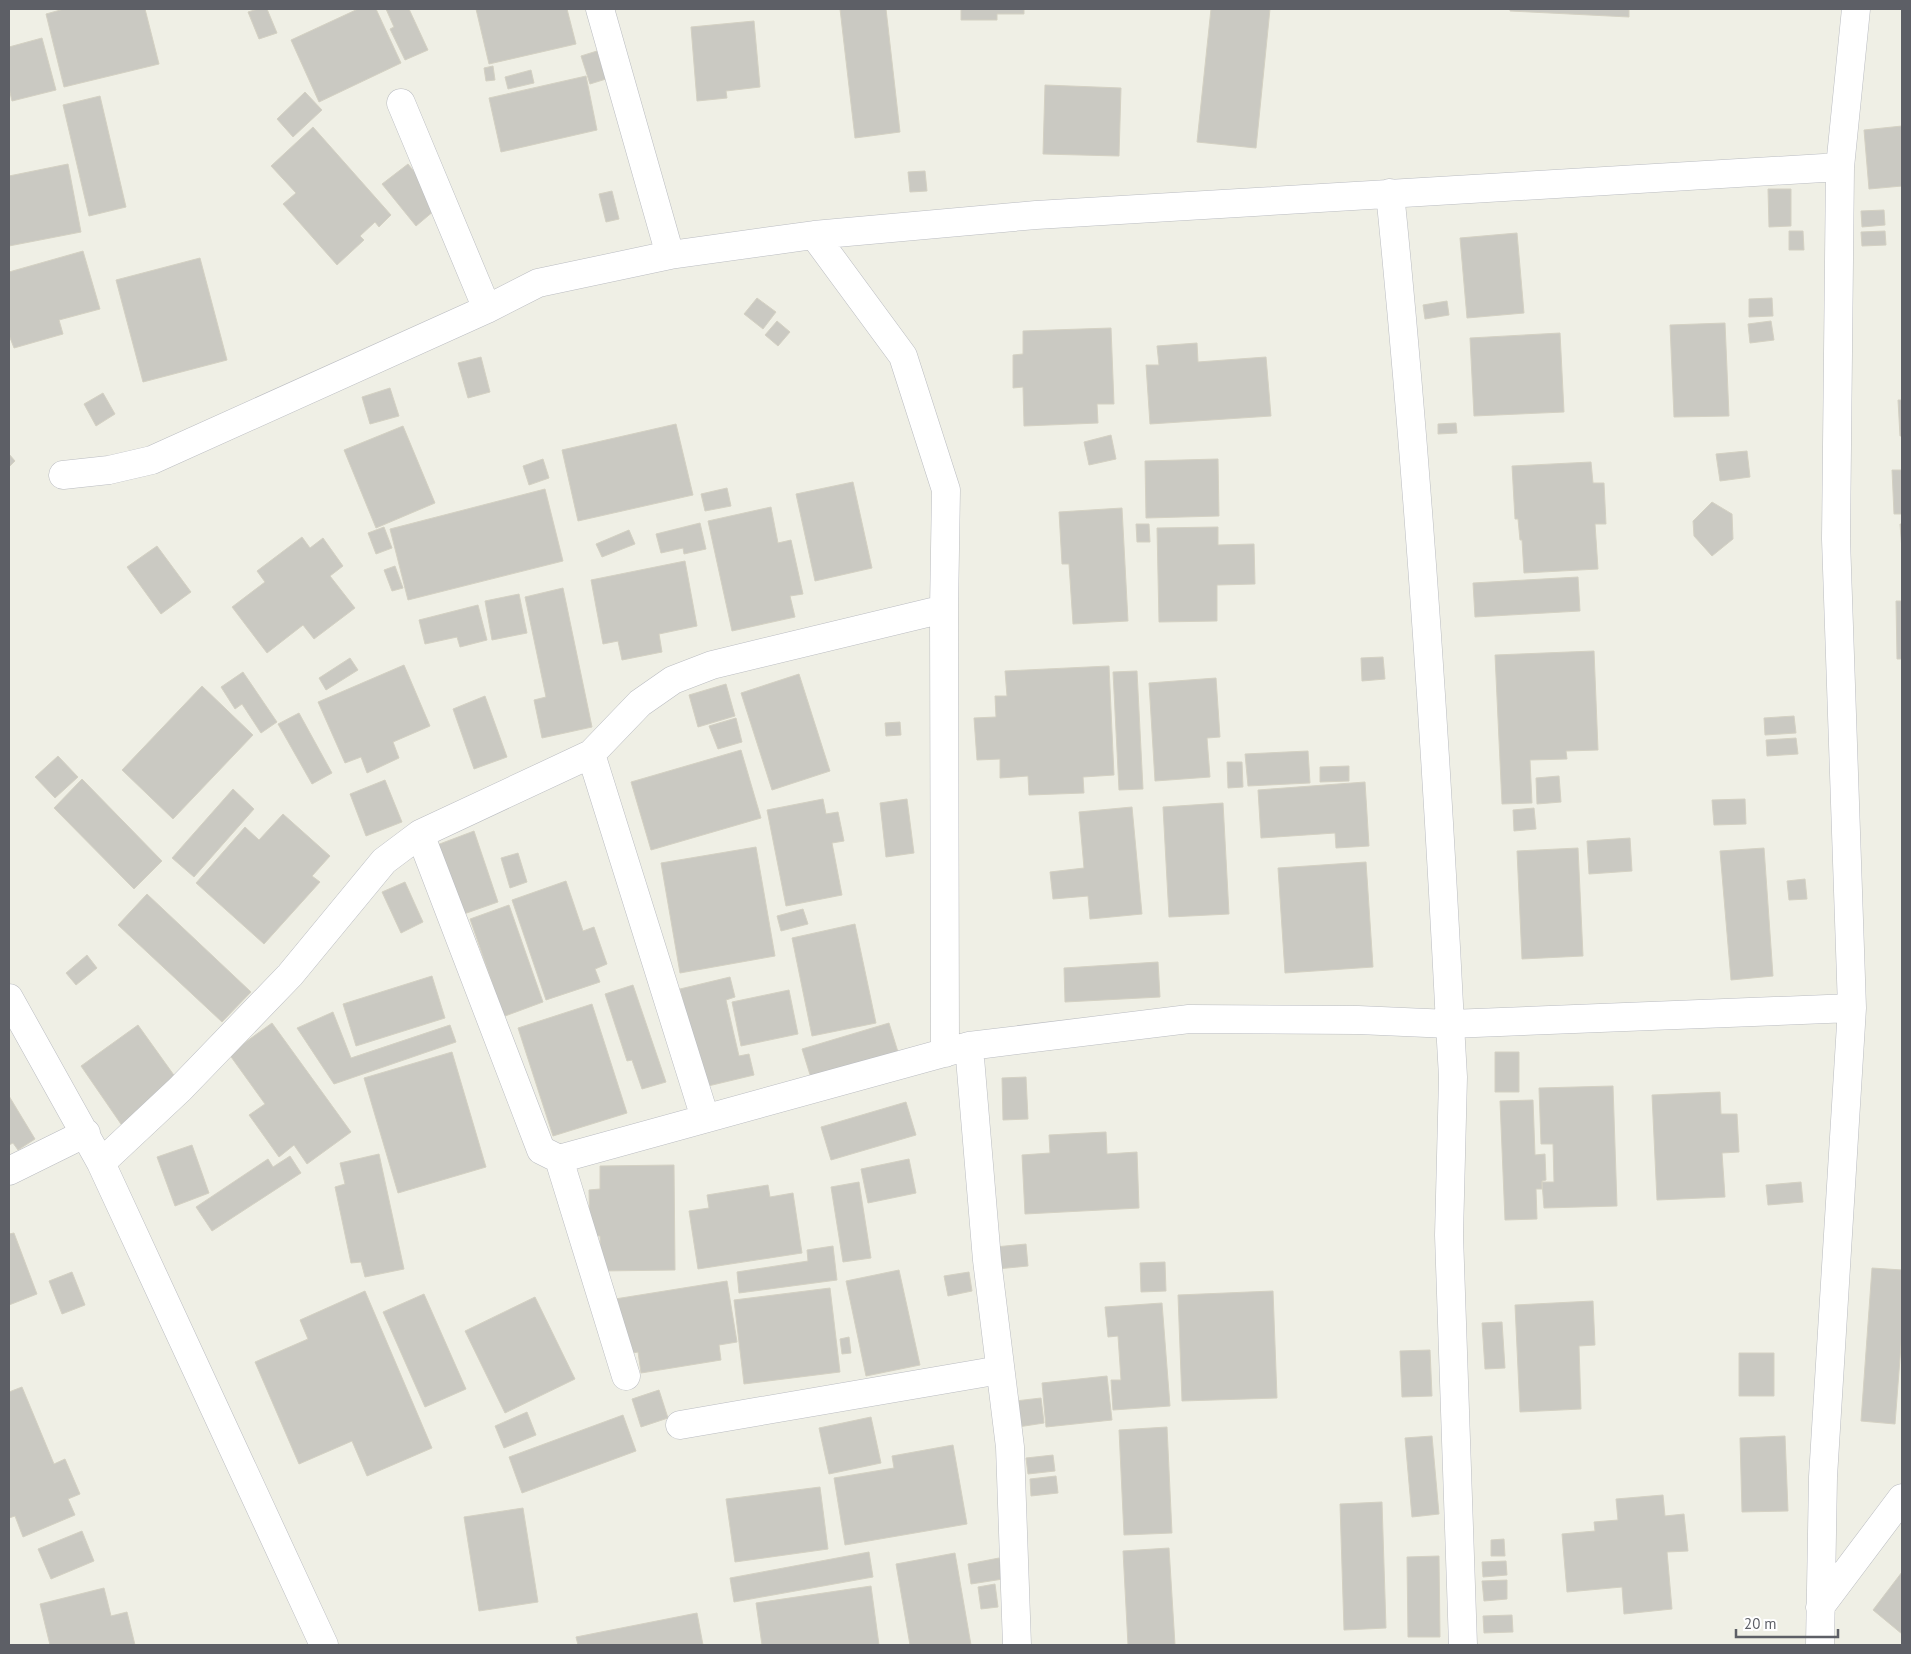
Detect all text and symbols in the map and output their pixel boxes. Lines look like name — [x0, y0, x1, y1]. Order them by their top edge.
scale bar — [1736, 1606, 1838, 1638]
text: 20 m — [1744, 1614, 1777, 1633]

